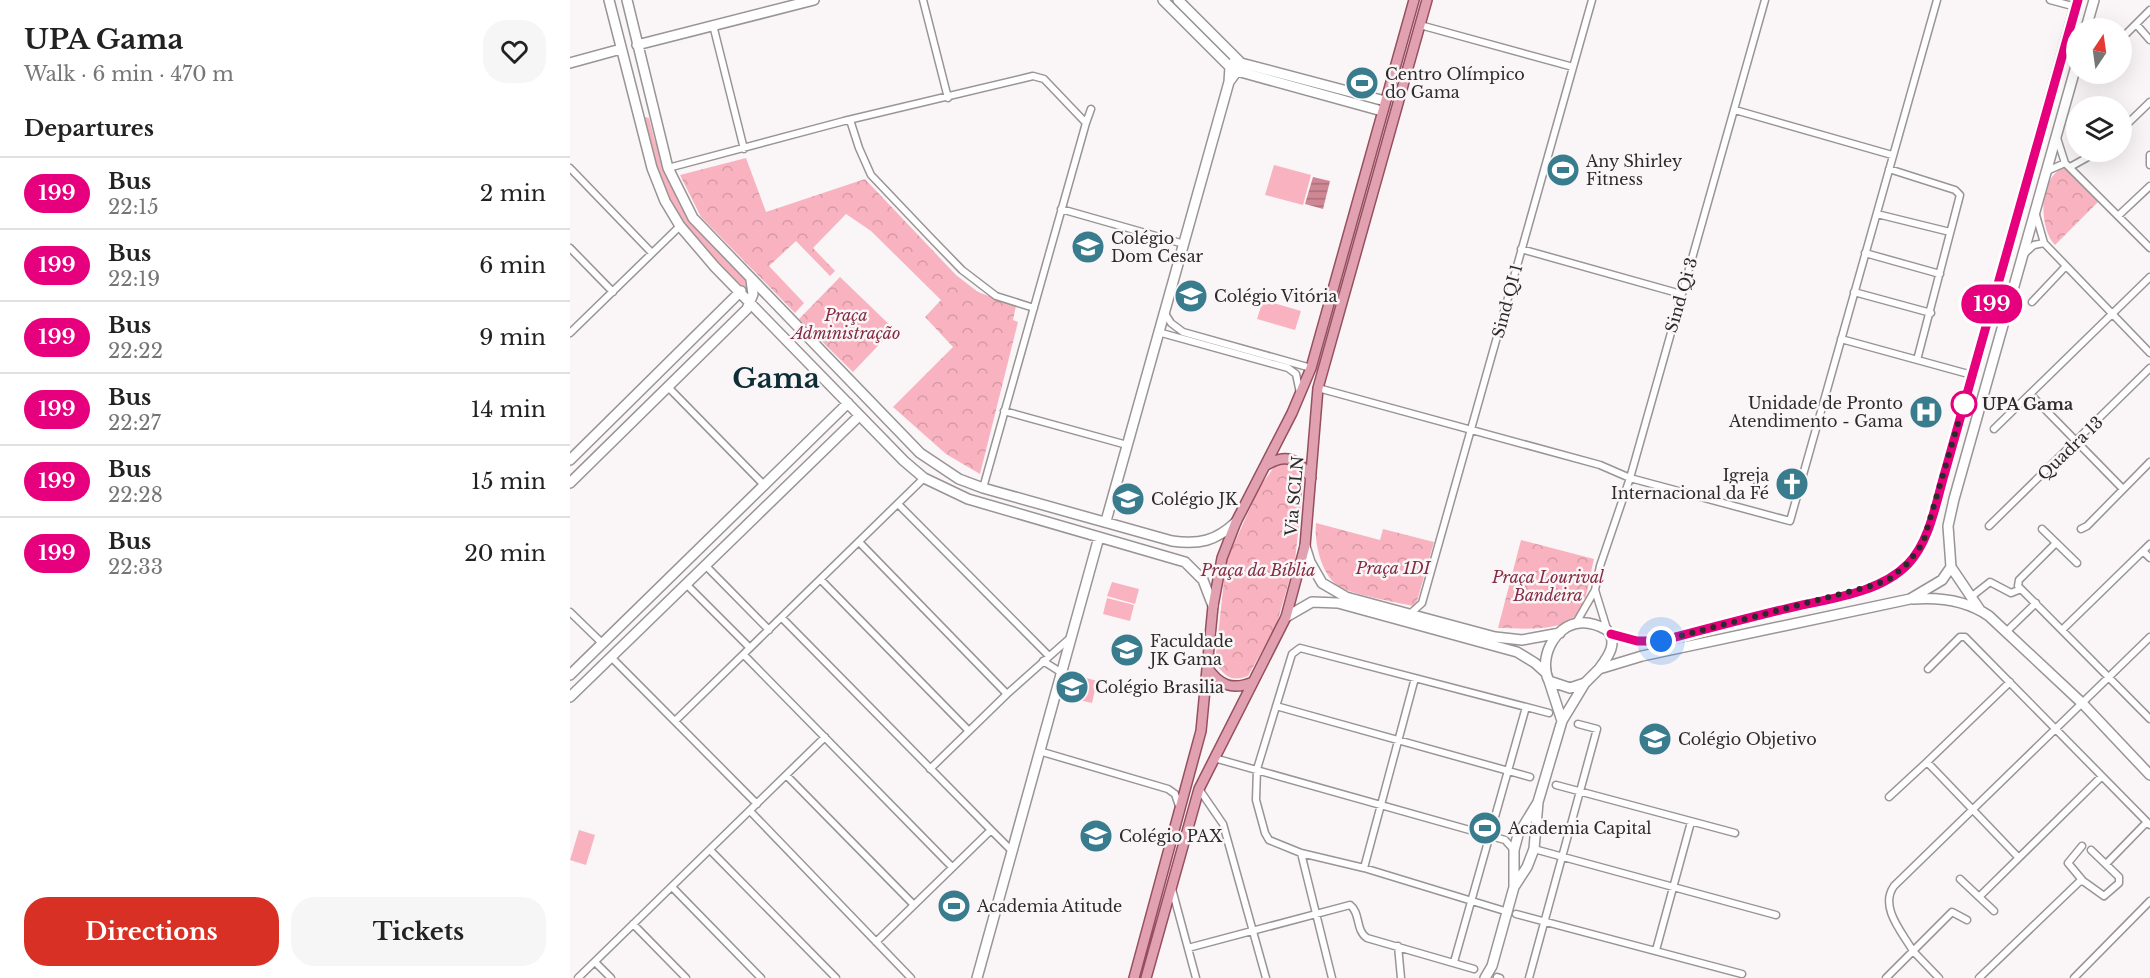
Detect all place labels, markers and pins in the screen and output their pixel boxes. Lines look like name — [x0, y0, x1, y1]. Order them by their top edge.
place label: Centro Olímpico do Gama — [1385, 64, 1525, 102]
sports icon: Centro Olímpico do Gama — [1344, 65, 1380, 101]
place label: Any Shirley Fitness — [1585, 151, 1683, 189]
sports icon: Any Shirley Fitness — [1545, 152, 1581, 188]
place label: Colégio Dom Cesar — [1111, 228, 1203, 266]
school or university icon: Colégio Dom Cesar — [1070, 229, 1106, 265]
school or university icon: Colégio Vitória — [1173, 278, 1209, 314]
place label: Colégio Vitória — [1214, 286, 1338, 306]
marker: UPA Gama — [1951, 391, 1977, 417]
place label: Unidade de Pronto Atendimento - Gama — [1728, 393, 1903, 431]
hospital icon: Unidade de Pronto Atendimento - Gama — [1908, 394, 1944, 430]
place label: UPA Gama — [1982, 394, 2073, 414]
place label: Igreja Internacional da Fé — [1611, 465, 1769, 503]
church icon: Igreja Internacional da Fé — [1774, 466, 1810, 502]
school or university icon: Colégio JK — [1110, 481, 1146, 517]
place label: Colégio JK — [1151, 489, 1238, 509]
place label: Faculdade JK Gama — [1148, 631, 1233, 669]
school or university icon: Faculdade JK Gama — [1109, 632, 1145, 668]
school or university icon: Colégio Brasilia — [1054, 669, 1090, 705]
place label: Colégio Brasilia — [1095, 677, 1224, 697]
school or university icon: Colégio Objetivo — [1637, 721, 1673, 757]
place label: Colégio Objetivo — [1678, 729, 1817, 749]
sports icon: Academia Capital — [1467, 810, 1503, 846]
school or university icon: Colégio PAX — [1078, 818, 1114, 854]
place label: Academia Capital — [1507, 818, 1652, 838]
place label: Colégio PAX — [1119, 826, 1223, 846]
sports icon: Academia Atitude — [936, 888, 972, 924]
place label: Academia Atitude — [976, 896, 1122, 916]

